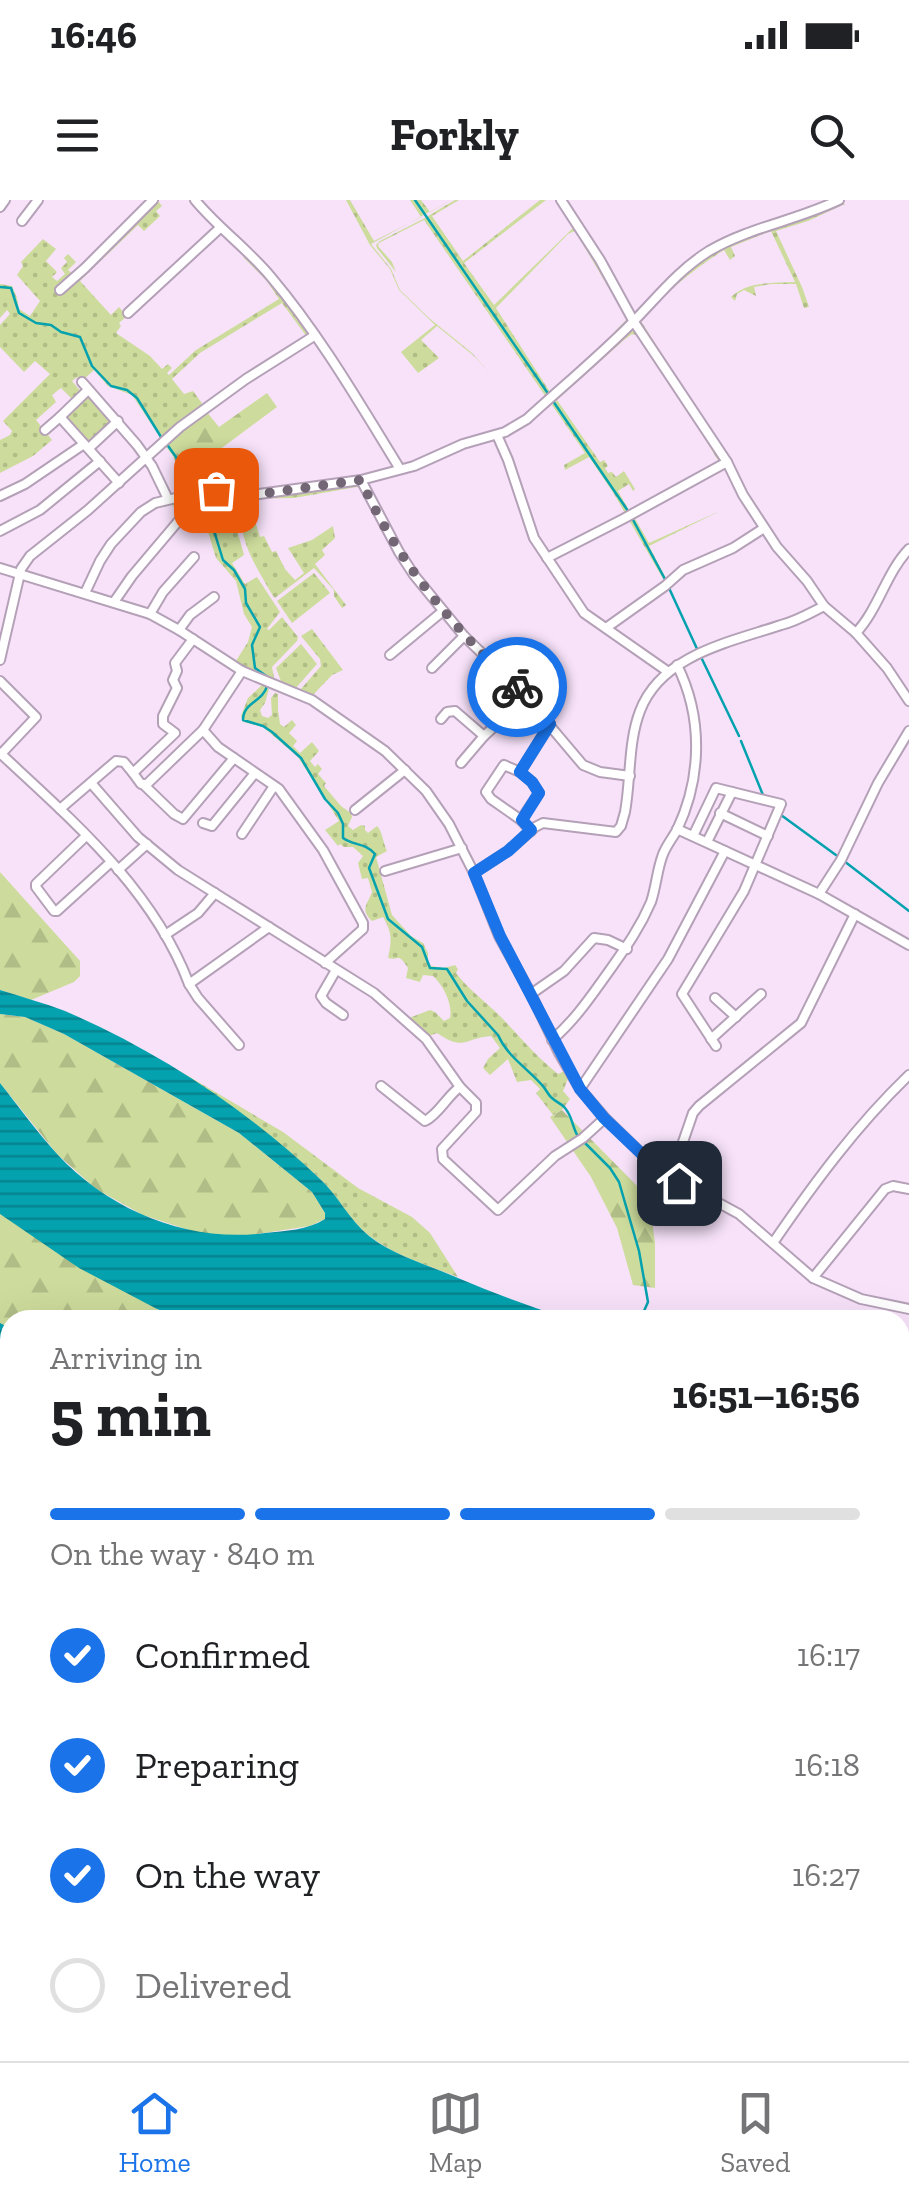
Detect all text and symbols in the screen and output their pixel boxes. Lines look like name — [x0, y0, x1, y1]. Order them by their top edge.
text: 16:46 — [50, 12, 137, 58]
icon: menu — [50, 108, 105, 163]
text: Forkly — [390, 108, 519, 162]
icon: search — [804, 108, 859, 163]
pin — [174, 448, 259, 533]
icon: bag — [189, 463, 244, 518]
courier — [467, 637, 567, 737]
icon: bike — [490, 660, 545, 715]
pin — [637, 1141, 722, 1226]
icon: home — [652, 1156, 707, 1211]
text: Arriving in — [50, 1339, 202, 1377]
text: 16:51–16:56 — [672, 1372, 860, 1418]
text: 5 min — [50, 1375, 211, 1453]
text: On the way · 840 m — [50, 1535, 314, 1573]
icon: check — [50, 1628, 105, 1683]
text: Confirmed — [135, 1632, 310, 1678]
text: 16:17 — [797, 1636, 860, 1674]
icon: check — [50, 1738, 105, 1793]
text: Preparing — [135, 1742, 299, 1788]
text: 16:18 — [794, 1746, 860, 1784]
icon: check — [50, 1848, 105, 1903]
text: On the way — [135, 1852, 320, 1898]
text: 16:27 — [792, 1856, 860, 1894]
text: Delivered — [135, 1962, 291, 2008]
tab: Home — [119, 2086, 191, 2179]
tab: Map — [428, 2086, 483, 2179]
tab: Saved — [720, 2086, 790, 2179]

